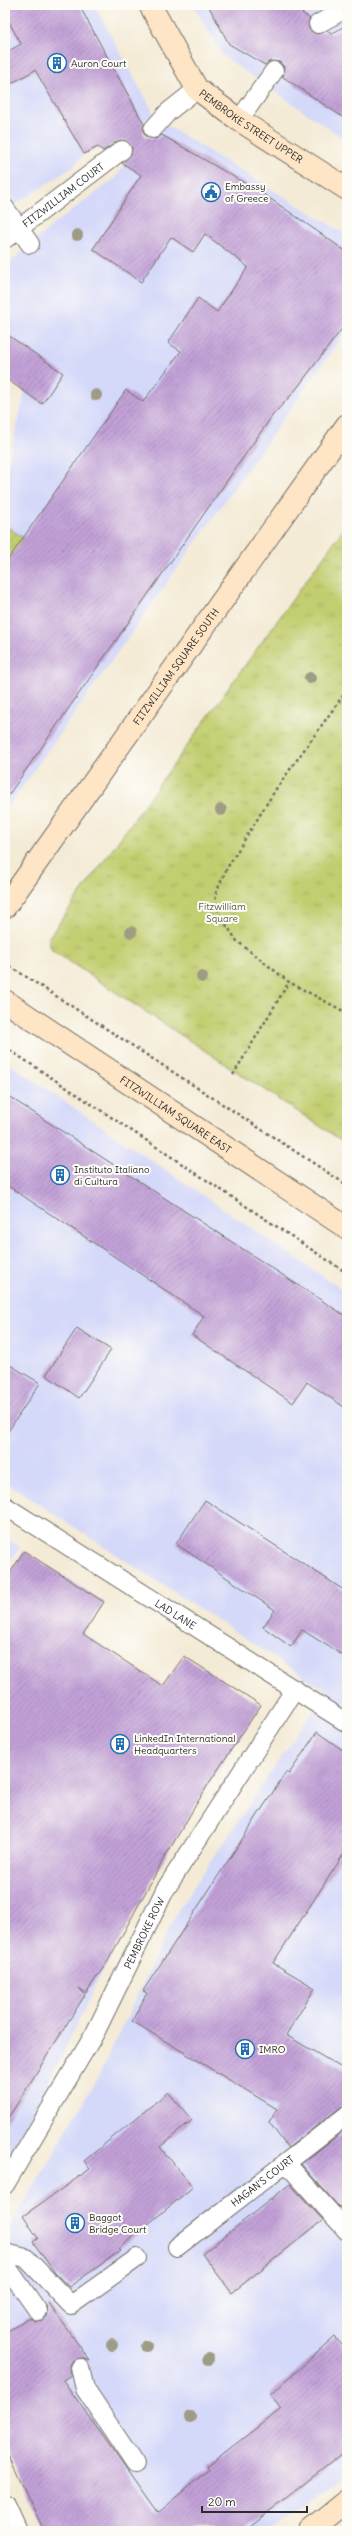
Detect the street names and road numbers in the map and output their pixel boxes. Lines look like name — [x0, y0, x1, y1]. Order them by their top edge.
street label: PEMBROKE STREET UPPER — [197, 86, 306, 166]
street label: FITZWILLIAM COURT — [20, 160, 106, 230]
street label: FITZWILLIAM SQUARE SOUTH — [130, 605, 222, 727]
street label: FITZWILLIAM SQUARE EAST — [118, 1073, 234, 1156]
street label: LAD LANE — [153, 1596, 199, 1632]
street label: PEMBROKE ROW — [121, 1895, 167, 1971]
street label: HAGAN'S COURT — [228, 2152, 296, 2209]

